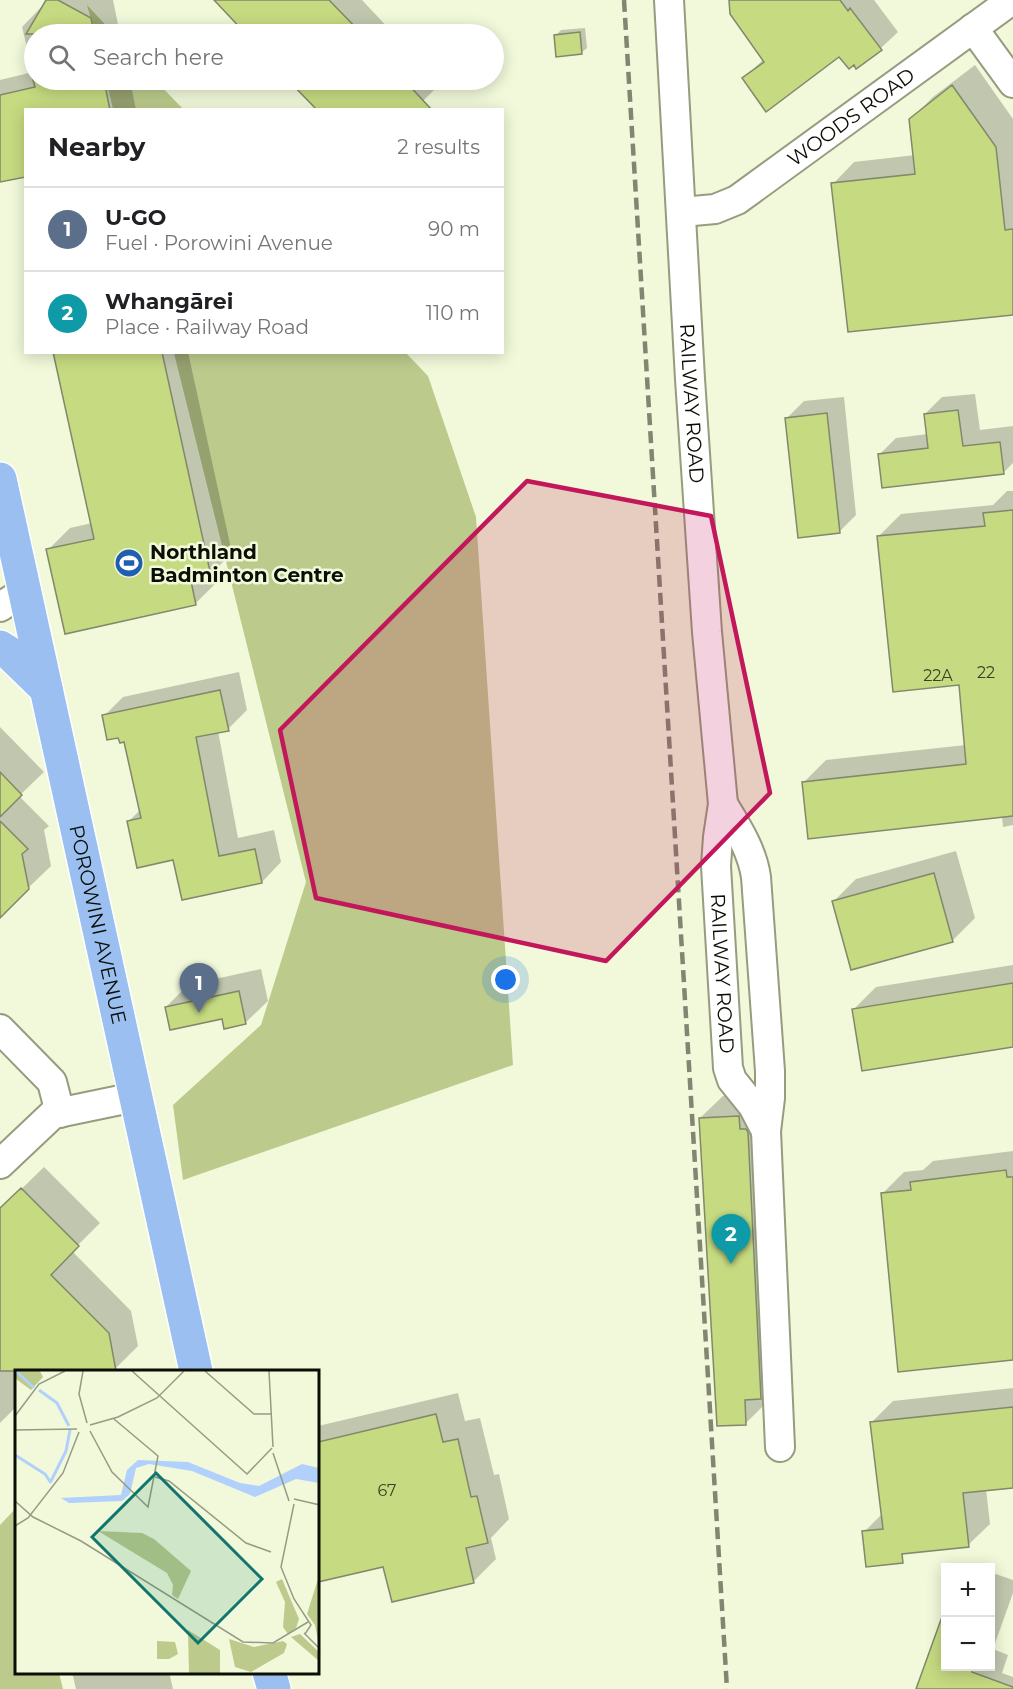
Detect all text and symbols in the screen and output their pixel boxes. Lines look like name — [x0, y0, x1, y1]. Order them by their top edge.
search box — [24, 24, 504, 90]
icon: search — [45, 41, 78, 74]
text: Search here — [93, 44, 224, 71]
street label: WOODS ROAD — [783, 63, 919, 171]
text: Nearby — [48, 131, 145, 163]
text: 2 results — [397, 135, 480, 159]
text: U-GO — [105, 204, 166, 231]
text: 1 — [64, 217, 71, 241]
text: 90 m — [428, 217, 480, 241]
text: Fuel · Porowini Avenue — [105, 231, 333, 255]
text: Whangārei — [105, 288, 233, 315]
text: 2 — [62, 301, 73, 325]
text: 110 m — [426, 301, 480, 325]
text: Place · Railway Road — [105, 315, 309, 339]
street label: RAILWAY ROAD — [675, 323, 709, 484]
place label: Northland Badminton Centre — [150, 540, 344, 587]
sports icon: Northland Badminton Centre — [113, 547, 145, 579]
house number: 22 — [977, 663, 995, 682]
house number: 22A — [923, 666, 953, 685]
street label: POROWINI AVENUE — [64, 822, 131, 1026]
street label: RAILWAY ROAD — [706, 893, 739, 1054]
pin: 1 — [180, 964, 218, 1013]
your location — [491, 965, 520, 994]
pin: 2 — [712, 1214, 750, 1264]
inset map — [15, 1370, 320, 1674]
house number: 67 — [377, 1481, 397, 1500]
map controls — [941, 1563, 995, 1671]
button: + — [941, 1563, 995, 1617]
button: − — [941, 1617, 995, 1671]

